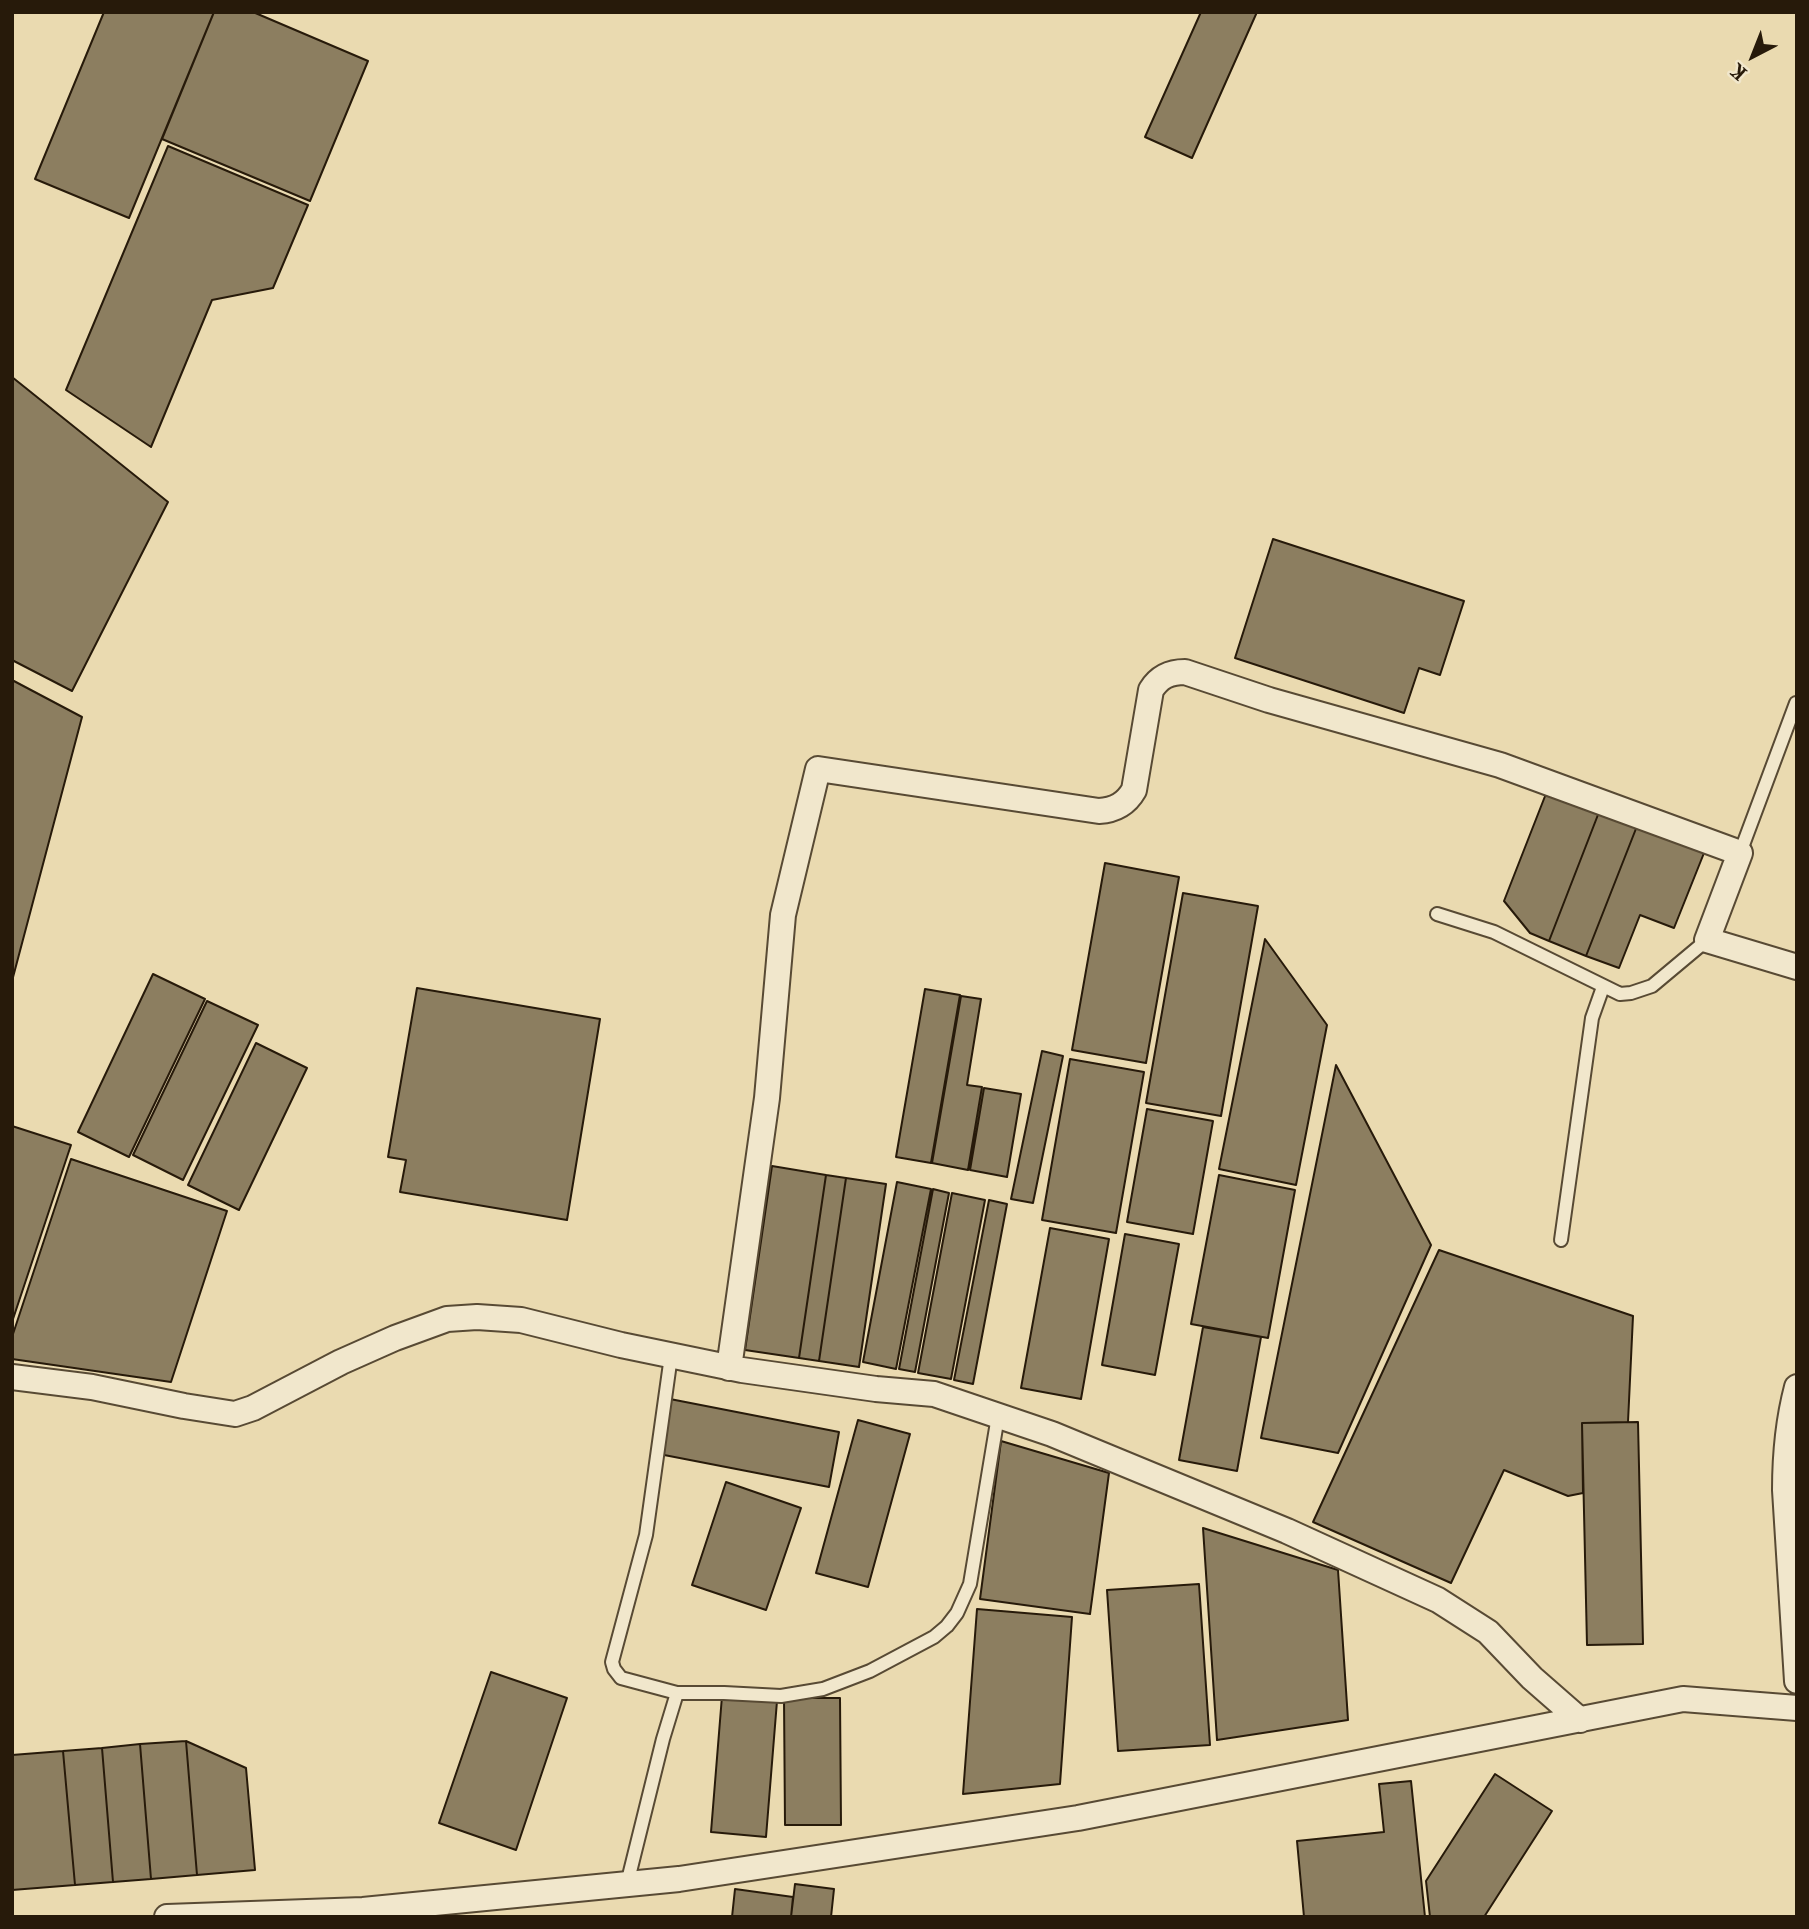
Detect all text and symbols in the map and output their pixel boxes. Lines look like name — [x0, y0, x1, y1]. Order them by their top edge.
north arrow — [1718, 21, 1788, 91]
text: K — [1726, 58, 1752, 85]

